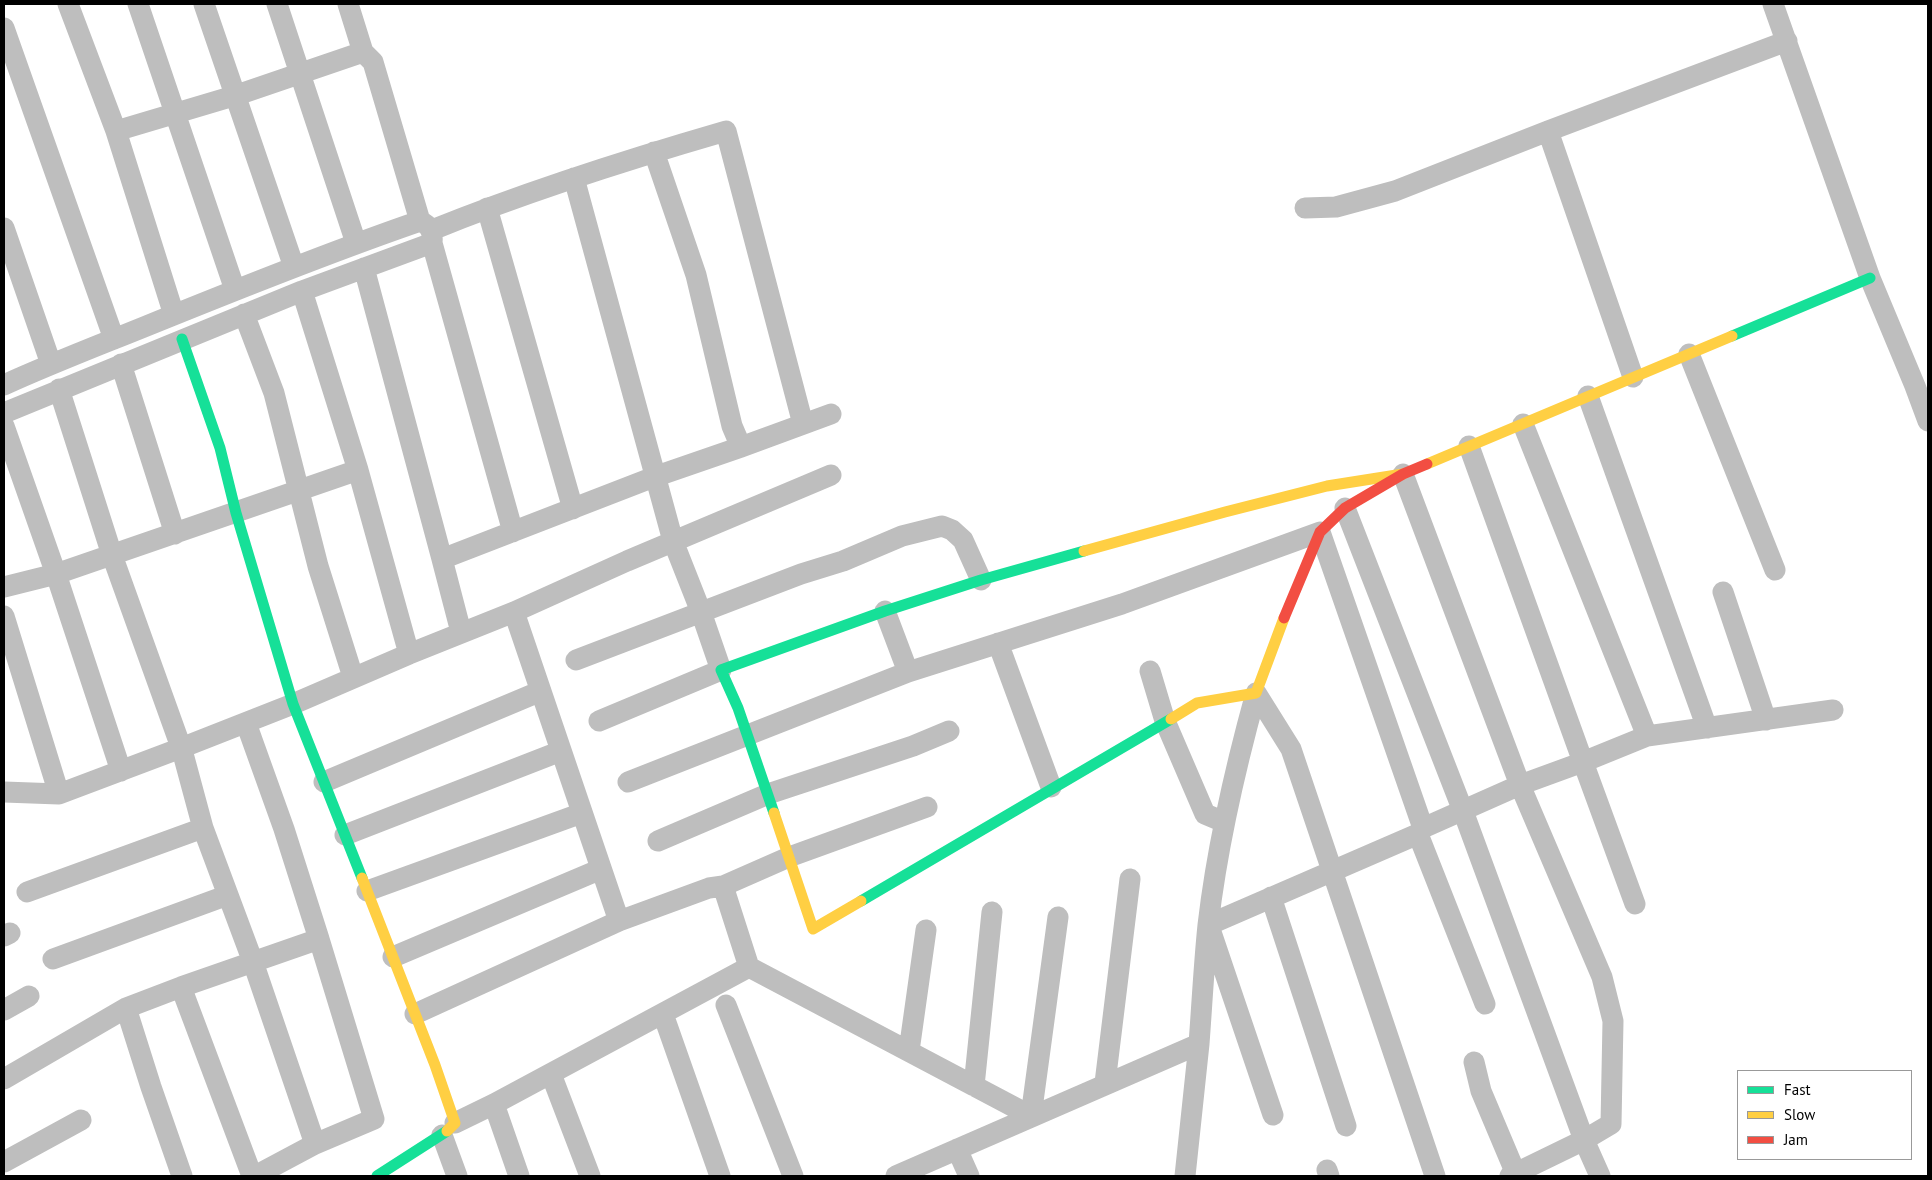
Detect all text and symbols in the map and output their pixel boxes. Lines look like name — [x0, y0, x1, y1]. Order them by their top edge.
legend — [1737, 1070, 1912, 1160]
text: Fast — [1784, 1080, 1811, 1099]
text: Slow — [1784, 1105, 1815, 1124]
text: Jam — [1784, 1130, 1808, 1149]

